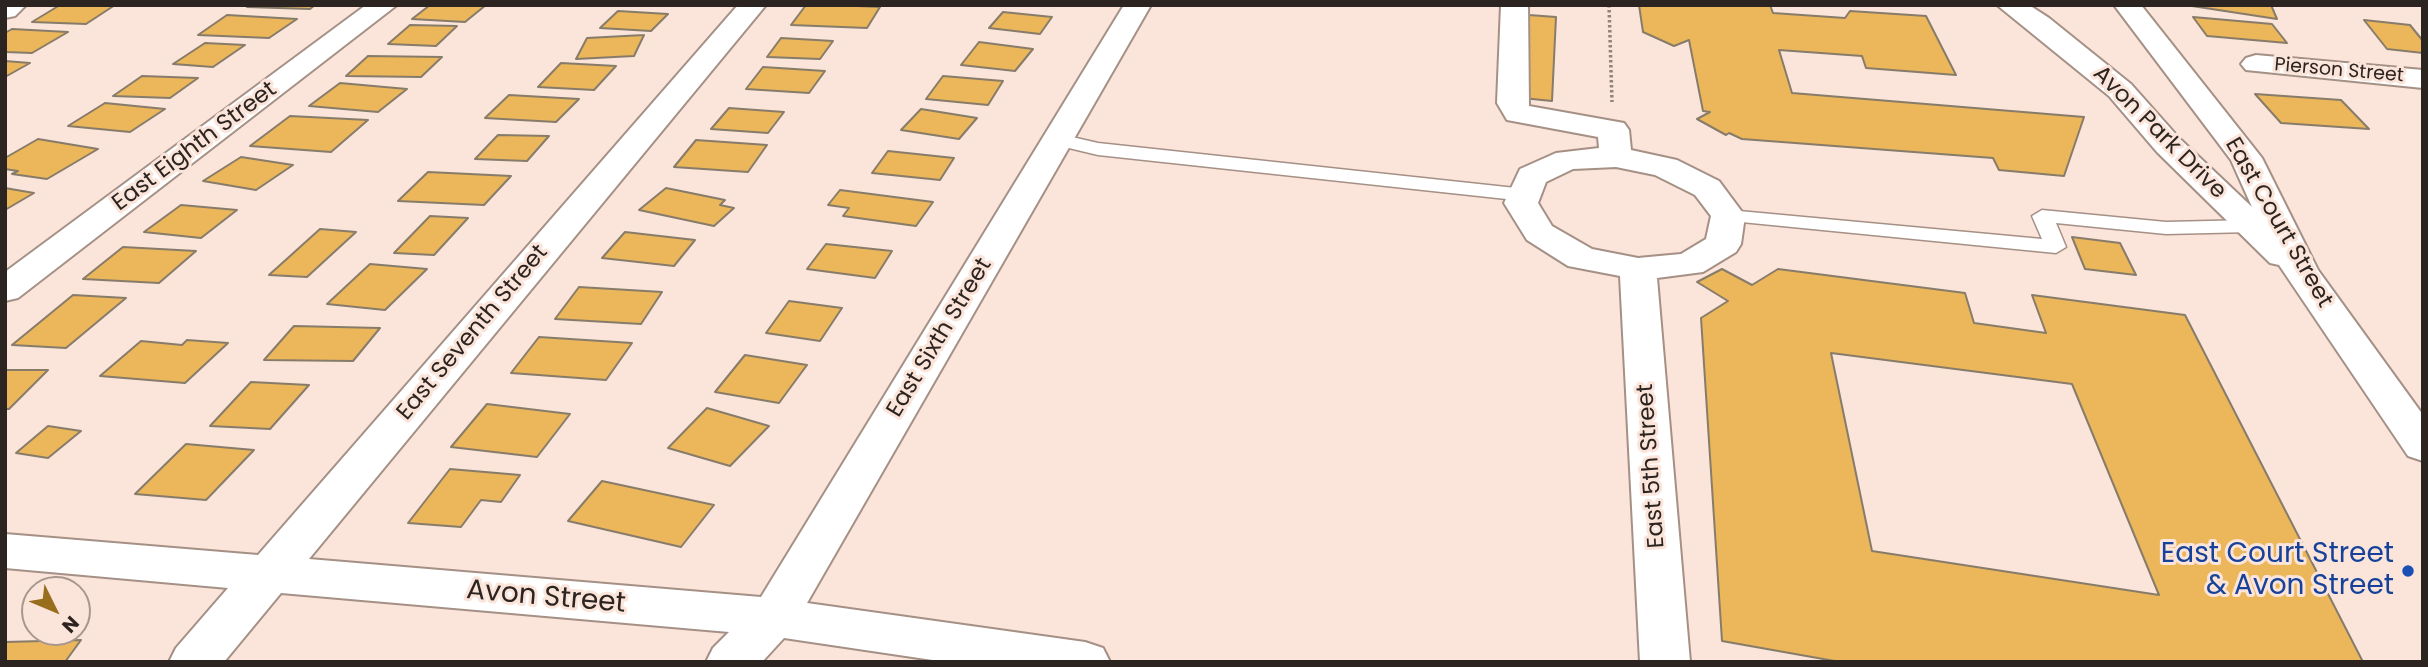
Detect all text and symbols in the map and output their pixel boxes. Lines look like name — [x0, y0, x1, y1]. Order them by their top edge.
street label: Pierson Street — [2274, 54, 2404, 88]
street label: Avon Park Drive — [2087, 61, 2231, 205]
street label: East Eighth Street — [108, 76, 282, 218]
street label: East Court Street — [2218, 133, 2338, 313]
street label: East Seventh Street — [392, 240, 554, 426]
street label: East Sixth Street — [882, 253, 998, 423]
street label: East 5th Street — [1632, 383, 1672, 549]
place label: East Court Street & Avon Street — [2161, 538, 2394, 604]
marker: East Court Street & Avon Street — [2400, 563, 2416, 579]
street label: Avon Street — [465, 574, 627, 622]
north arrow — [21, 576, 91, 646]
text: N — [56, 610, 85, 639]

